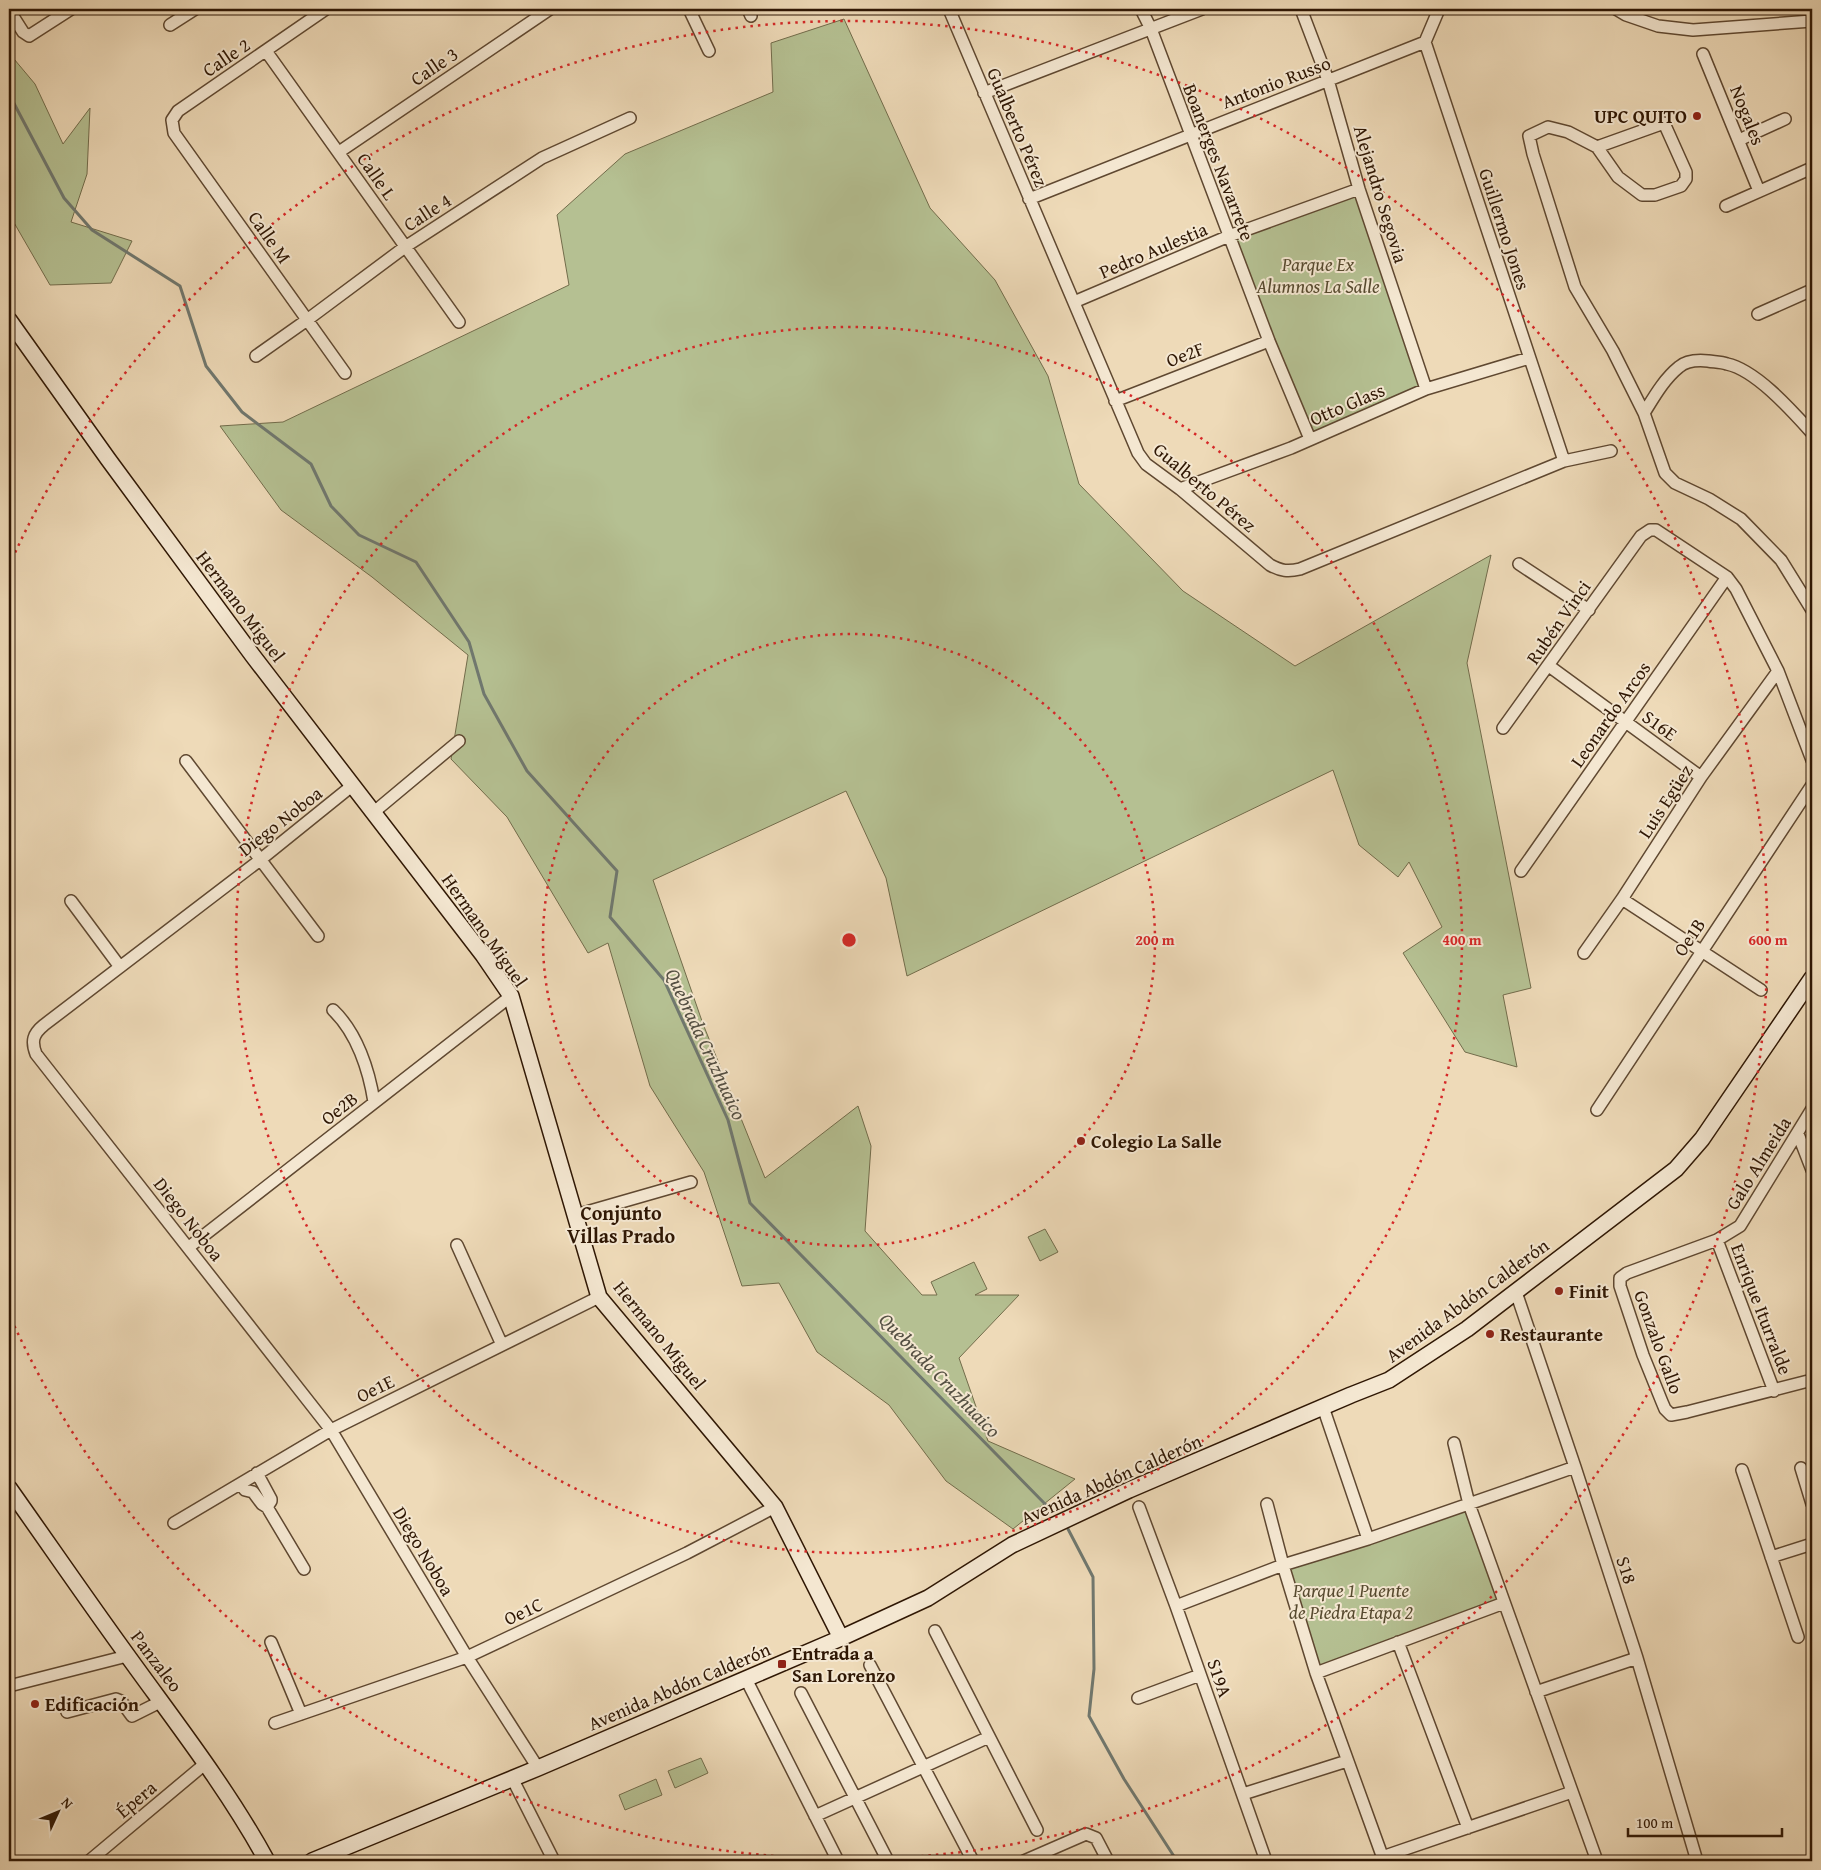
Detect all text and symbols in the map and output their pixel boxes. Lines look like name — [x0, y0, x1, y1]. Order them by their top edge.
street label: Calle 2 — [197, 31, 255, 83]
street label: Calle 3 — [405, 40, 463, 92]
street label: Antonio Russo — [1218, 48, 1334, 116]
street label: Gualberto Pérez — [980, 63, 1056, 191]
street label: Boanerges Navarrete — [1176, 79, 1262, 245]
street label: Nogales — [1723, 81, 1773, 149]
place label: UPC QUITO — [1594, 102, 1687, 130]
marker: UPC QUITO — [1691, 110, 1703, 122]
street label: Alejandro Segovia — [1347, 122, 1415, 266]
street label: Calle L — [351, 147, 403, 205]
street label: Guillermo Jones — [1472, 165, 1538, 293]
street label: Calle 4 — [397, 186, 457, 238]
street label: Calle M — [242, 205, 298, 269]
street label: Pedro Aulestia — [1094, 215, 1212, 285]
park label: Parque Ex Alumnos La Salle — [1255, 250, 1380, 300]
street label: Oe2F — [1162, 334, 1208, 374]
street label: Otto Glass — [1305, 376, 1389, 432]
street label: Gualberto Pérez — [1147, 436, 1263, 538]
street label: Hermano Miguel — [190, 544, 292, 668]
street label: Rubén Vinci — [1519, 574, 1597, 670]
street label: Leonardo Arcos — [1563, 655, 1657, 773]
street label: S16E — [1637, 703, 1684, 747]
street label: Luis Egüez — [1631, 758, 1699, 844]
street label: Diego Noboa — [232, 779, 328, 863]
street label: Hermano Miguel — [435, 867, 535, 993]
street label: Oe1B — [1666, 912, 1712, 962]
text: 200 m — [1135, 929, 1175, 950]
text: 400 m — [1442, 929, 1482, 950]
text: 600 m — [1748, 929, 1788, 950]
centre of rings — [840, 931, 858, 949]
water label: Quebrada Cruzhuaico — [659, 963, 755, 1125]
street label: Oe2B — [314, 1085, 364, 1131]
street label: Galo Almeida — [1718, 1111, 1798, 1215]
place label: Colegio La Salle — [1091, 1127, 1222, 1155]
marker: Colegio La Salle — [1075, 1135, 1087, 1147]
street label: Diego Noboa — [147, 1171, 231, 1267]
district label: Conjunto Villas Prado — [567, 1198, 675, 1250]
street label: Avenida Abdón Calderón — [1380, 1231, 1555, 1369]
street label: Enrique Iturralde — [1724, 1239, 1800, 1379]
street label: Hermano Miguel — [607, 1274, 713, 1396]
place label: Finit — [1569, 1277, 1610, 1305]
marker: Finit — [1553, 1285, 1565, 1297]
street label: Gonzalo Gallo — [1627, 1286, 1691, 1398]
water label: Quebrada Cruzhuaico — [873, 1305, 1008, 1444]
place label: Restaurante — [1500, 1320, 1603, 1348]
marker: Restaurante — [1484, 1328, 1496, 1340]
street label: Oe1E — [351, 1367, 399, 1409]
street label: Avenida Abdón Calderón — [1016, 1426, 1206, 1532]
street label: Diego Noboa — [386, 1501, 462, 1601]
street label: S18 — [1609, 1553, 1645, 1587]
park label: Parque 1 Puente de Piedra Etapa 2 — [1289, 1576, 1413, 1626]
street label: Oe1C — [499, 1590, 547, 1632]
street label: Panzaleo — [124, 1624, 190, 1698]
street label: Avenida Abdón Calderón — [583, 1635, 775, 1737]
place label: Entrada a San Lorenzo — [792, 1639, 895, 1689]
street label: S19A — [1200, 1655, 1240, 1701]
marker: Entrada a San Lorenzo — [776, 1658, 788, 1670]
place label: Edificación — [45, 1690, 140, 1718]
marker: Edificación — [29, 1698, 41, 1710]
street label: Épera — [110, 1774, 162, 1824]
north arrow — [32, 1788, 82, 1838]
text: N — [57, 1793, 78, 1814]
scale bar — [1628, 1805, 1782, 1837]
text: 100 m — [1636, 1812, 1674, 1833]

